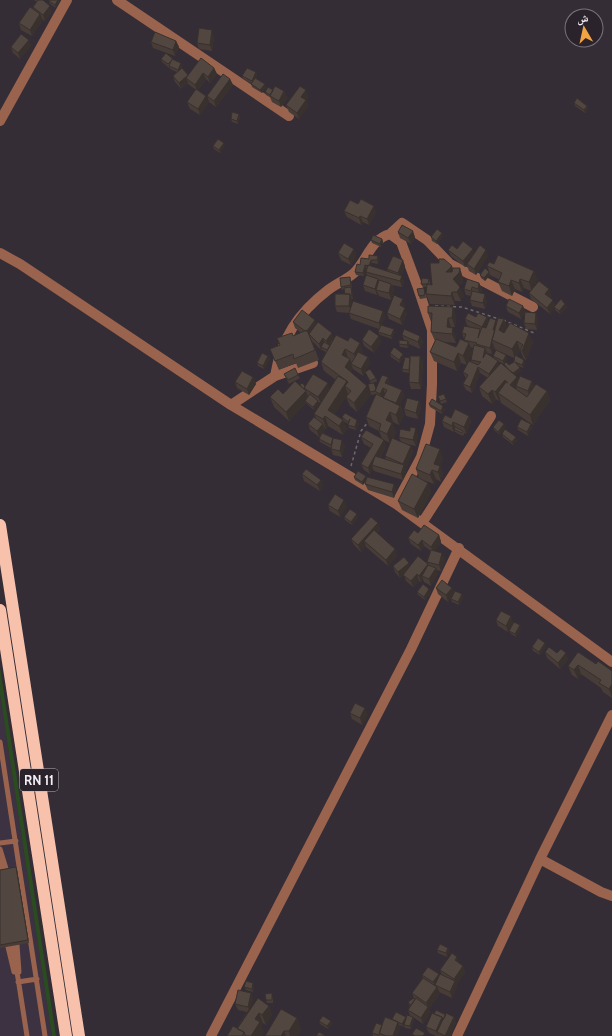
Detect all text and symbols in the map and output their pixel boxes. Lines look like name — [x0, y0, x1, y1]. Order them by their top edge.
north arrow — [564, 8, 604, 48]
text: ش — [576, 10, 590, 27]
road number: RN 11 — [20, 769, 58, 791]

